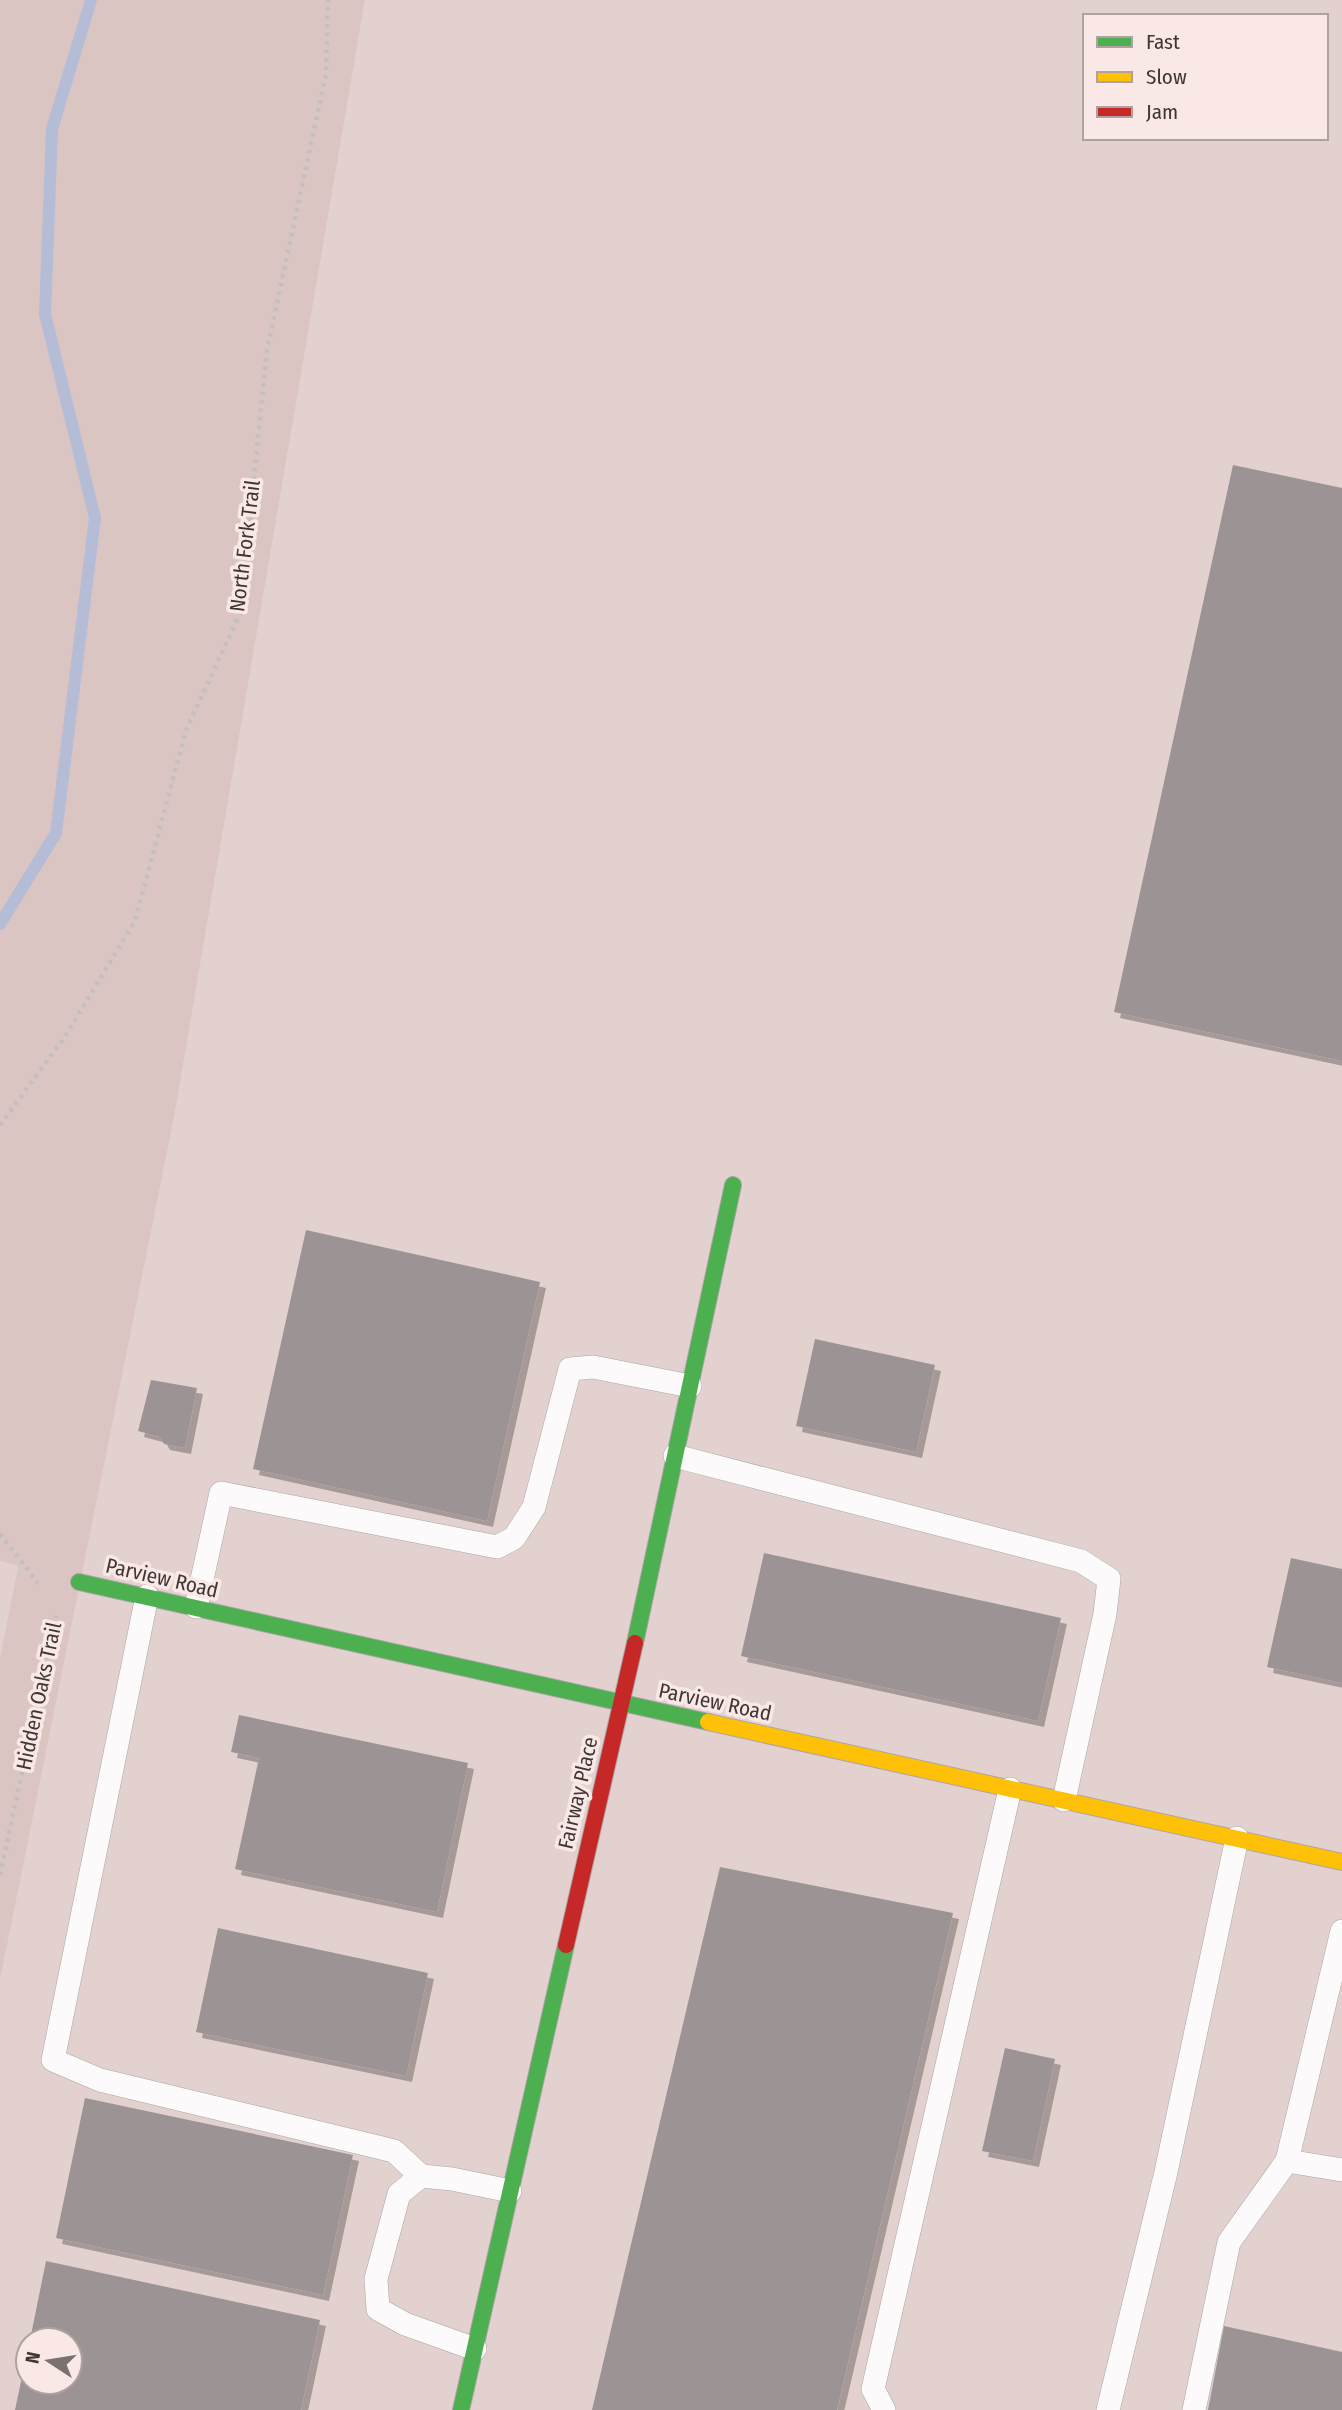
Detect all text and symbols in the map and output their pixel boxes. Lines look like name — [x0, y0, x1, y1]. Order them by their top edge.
legend — [1083, 14, 1328, 140]
text: Fast — [1146, 29, 1180, 55]
text: Slow — [1146, 64, 1187, 90]
text: Jam — [1146, 99, 1178, 125]
street label: North Fork Trail — [224, 478, 266, 613]
street label: Parview Road — [103, 1552, 221, 1604]
street label: Hidden Oaks Trail — [11, 1619, 67, 1772]
street label: Parview Road — [656, 1677, 774, 1727]
street label: Fairway Place — [553, 1734, 603, 1852]
north arrow — [14, 2326, 84, 2396]
text: N — [20, 2350, 45, 2366]

